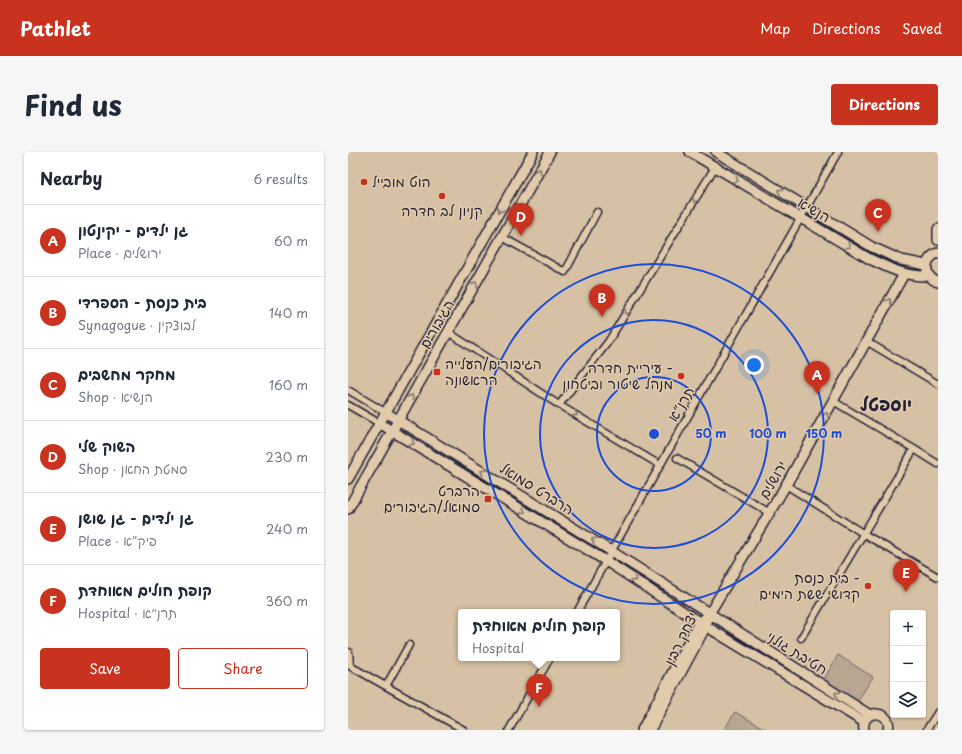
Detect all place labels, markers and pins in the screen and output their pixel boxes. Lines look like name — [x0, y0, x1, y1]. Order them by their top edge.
place label: הוט מובייל — [372, 171, 431, 192]
marker: הוט מובייל — [359, 177, 369, 187]
marker: קניון לב חדרה — [437, 191, 447, 201]
pin: C — [865, 199, 891, 232]
place label: קניון לב חדרה — [401, 200, 483, 221]
pin: D — [508, 203, 534, 236]
pin: B — [589, 284, 615, 317]
place label: הגיבורים/העלייה הראשונה — [445, 353, 542, 390]
place label: עיריית חדרה - מנהל שיטור וביטחון — [562, 357, 673, 394]
pin: A — [804, 361, 830, 394]
marker: הגיבורים/העלייה הראשונה — [432, 367, 442, 377]
marker: עיריית חדרה - מנהל שיטור וביטחון — [676, 371, 686, 381]
centre of rings — [647, 427, 661, 441]
place label: הרברט סמואל/הגיבורים — [384, 480, 480, 517]
marker: הרברט סמואל/הגיבורים — [483, 494, 493, 504]
pin: E — [893, 559, 919, 592]
place label: בית כנסת - קדושי ששת הימים — [759, 567, 860, 604]
marker: בית כנסת - קדושי ששת הימים — [863, 581, 873, 591]
pin: F — [526, 674, 552, 707]

